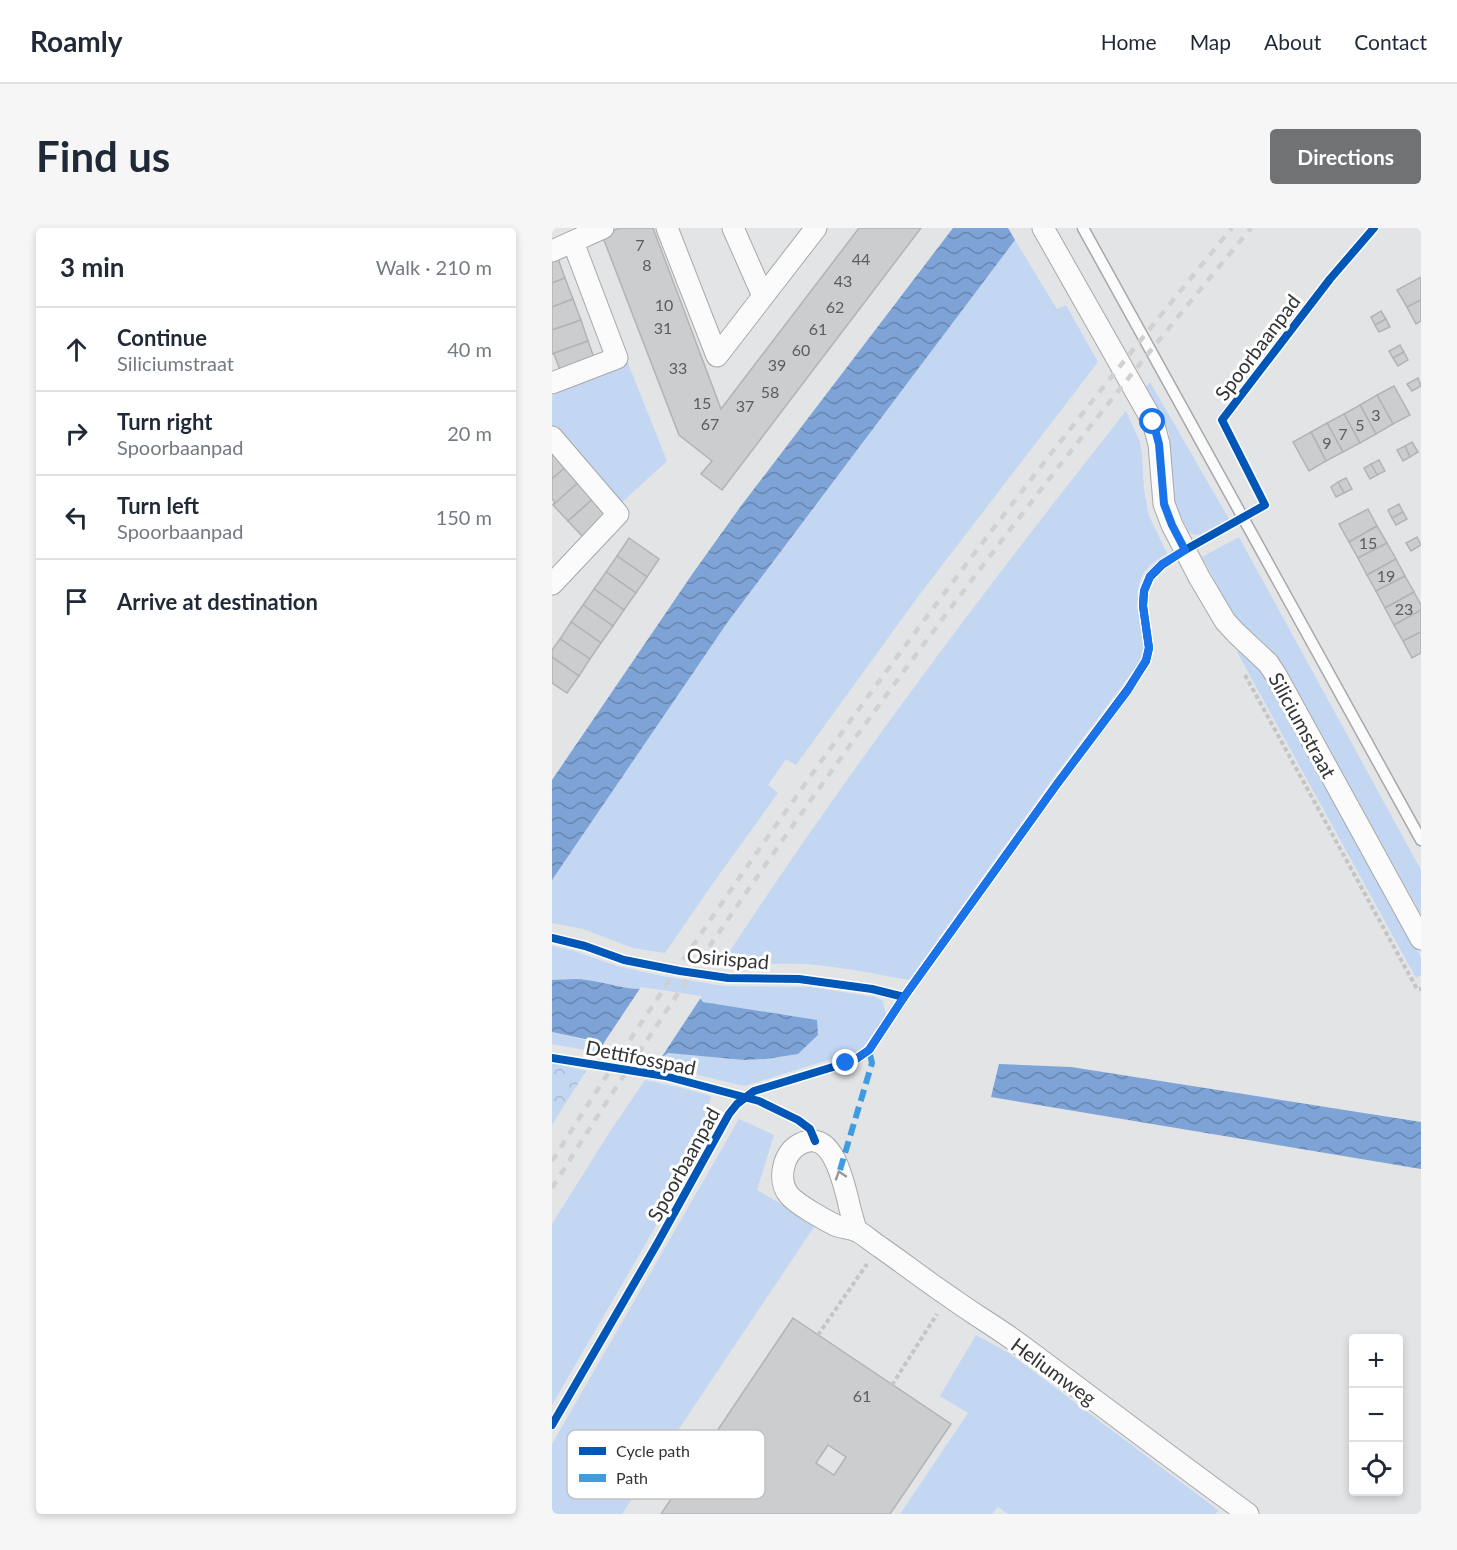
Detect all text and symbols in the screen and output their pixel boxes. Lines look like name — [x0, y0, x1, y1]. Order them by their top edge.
text: Roamly — [30, 24, 123, 58]
text: Home — [1101, 29, 1157, 54]
text: Map — [1190, 29, 1231, 54]
text: About — [1264, 29, 1321, 54]
text: Contact — [1354, 29, 1427, 54]
button: Directions — [1270, 129, 1421, 184]
text: Find us — [36, 131, 170, 181]
house number: 7 — [635, 235, 645, 254]
house number: 44 — [852, 249, 870, 268]
text: 3 min — [60, 251, 124, 283]
text: Walk · 210 m — [376, 255, 492, 279]
house number: 8 — [642, 255, 652, 274]
house number: 43 — [834, 271, 852, 290]
street label: Spoorbaanpad — [1209, 289, 1305, 405]
house number: 10 — [655, 295, 673, 314]
house number: 62 — [826, 297, 844, 316]
house number: 31 — [654, 318, 672, 337]
house number: 61 — [809, 319, 827, 338]
text: Continue — [117, 324, 207, 351]
icon: ahead — [60, 333, 93, 366]
text: 40 m — [447, 337, 492, 361]
house number: 60 — [792, 340, 810, 359]
text: Siliciumstraat — [117, 351, 234, 375]
house number: 39 — [768, 355, 786, 374]
house number: 33 — [669, 358, 687, 377]
house number: 58 — [761, 382, 779, 401]
house number: 15 — [693, 393, 711, 412]
house number: 37 — [736, 396, 754, 415]
house number: 3 — [1371, 405, 1381, 424]
text: Turn right — [117, 408, 212, 435]
route start — [1139, 408, 1165, 434]
house number: 67 — [701, 414, 719, 433]
house number: 5 — [1355, 415, 1365, 434]
icon: right — [60, 417, 93, 450]
text: 20 m — [447, 421, 492, 445]
house number: 7 — [1338, 424, 1348, 443]
house number: 9 — [1322, 433, 1332, 452]
text: Spoorbaanpad — [117, 435, 243, 459]
text: Turn left — [117, 492, 199, 519]
icon: left — [60, 501, 93, 534]
text: 150 m — [436, 505, 492, 529]
text: Spoorbaanpad — [117, 519, 243, 543]
house number: 15 — [1359, 533, 1377, 552]
house number: 19 — [1377, 566, 1395, 585]
icon: arrive — [60, 585, 93, 618]
text: Arrive at destination — [117, 588, 318, 615]
house number: 23 — [1395, 599, 1413, 618]
street label: Siliciumstraat — [1264, 668, 1342, 782]
street label: Osirispad — [686, 942, 770, 974]
street label: Dettifosspad — [584, 1035, 698, 1079]
route end — [832, 1049, 858, 1075]
street label: Spoorbaanpad — [642, 1103, 724, 1225]
one-way arrow — [835, 1170, 848, 1181]
street label: Heliumweg — [1007, 1332, 1101, 1410]
map controls — [1349, 1334, 1403, 1496]
button: + — [1349, 1334, 1403, 1388]
house number: 61 — [853, 1386, 871, 1405]
button: − — [1349, 1388, 1403, 1442]
legend — [567, 1430, 765, 1499]
text: Cycle path — [616, 1441, 690, 1460]
button: locate — [1349, 1442, 1403, 1496]
text: Path — [616, 1468, 648, 1487]

